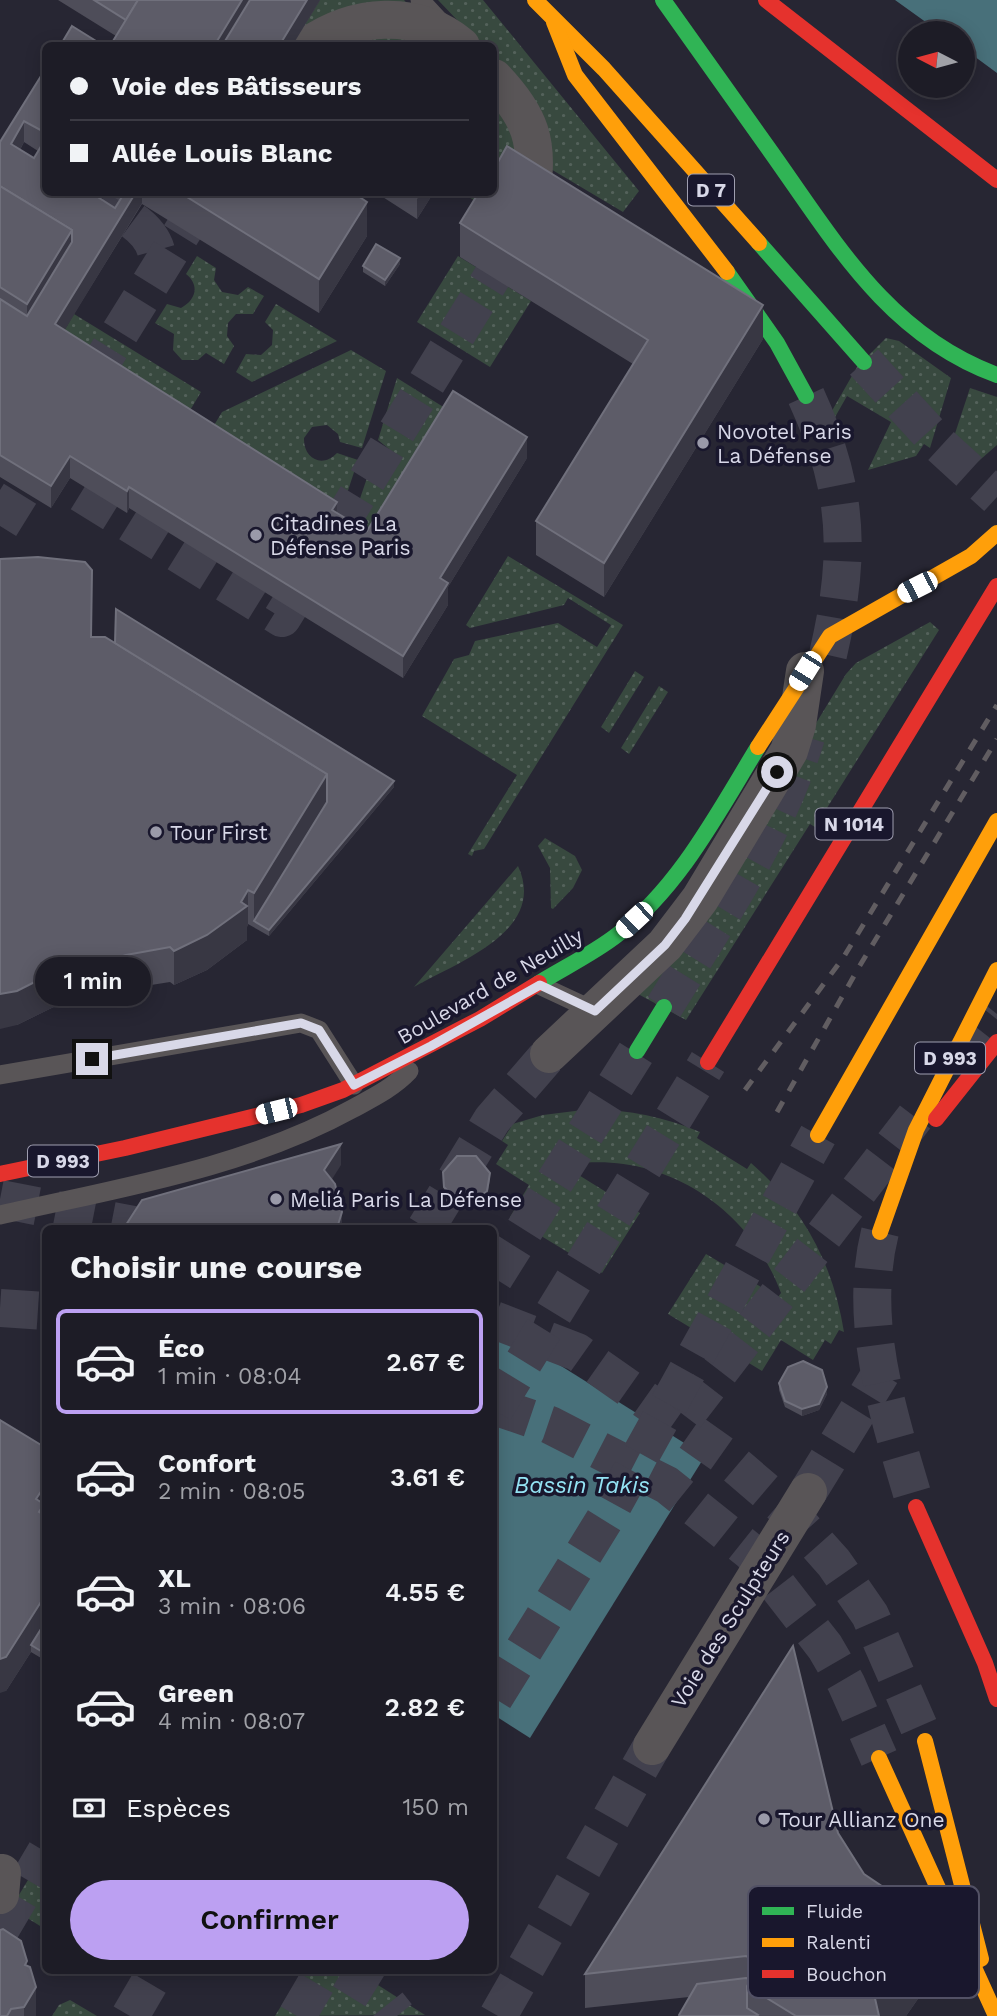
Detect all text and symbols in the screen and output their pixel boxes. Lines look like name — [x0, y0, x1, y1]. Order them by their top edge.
north arrow — [898, 21, 975, 98]
map controls — [898, 21, 975, 98]
text: Voie des Bâtisseurs — [112, 71, 361, 101]
text: Allée Louis Blanc — [112, 138, 333, 168]
road number: D 7 — [688, 174, 734, 206]
place label: Novotel Paris La Défense — [717, 419, 852, 468]
marker: Novotel Paris La Défense — [695, 435, 711, 451]
place label: Citadines La Défense Paris — [270, 511, 411, 560]
marker: Citadines La Défense Paris — [248, 527, 264, 543]
car — [894, 568, 941, 606]
car — [785, 648, 826, 694]
route start — [761, 756, 793, 788]
road number: N 1014 — [816, 808, 892, 839]
place label: Tour First — [170, 820, 268, 845]
marker: Tour First — [148, 824, 164, 840]
car — [612, 898, 657, 942]
street label: Boulevard de Neuilly — [393, 923, 587, 1049]
callout: 1 min — [34, 958, 150, 1006]
text: 1 min — [63, 968, 123, 995]
road number: D 993 — [915, 1042, 985, 1074]
route end — [76, 1043, 108, 1075]
car — [254, 1096, 299, 1126]
road number: D 993 — [28, 1146, 98, 1176]
place label: Meliá Paris La Défense — [290, 1187, 522, 1212]
marker: Meliá Paris La Défense — [268, 1191, 284, 1207]
text: Choisir une course — [70, 1248, 362, 1286]
icon: car — [74, 1330, 137, 1393]
text: Éco — [158, 1333, 205, 1363]
text: 2.67 € — [386, 1347, 465, 1377]
text: 1 min · 08:04 — [158, 1363, 302, 1390]
icon: car — [74, 1445, 137, 1508]
text: Confort — [158, 1448, 256, 1478]
text: 3.61 € — [390, 1462, 465, 1492]
water label: Bassin Takis — [514, 1472, 650, 1499]
text: 2 min · 08:05 — [158, 1478, 305, 1505]
street label: Voie des Sculpteurs — [665, 1526, 795, 1712]
icon: car — [74, 1560, 137, 1623]
text: XL — [158, 1563, 191, 1593]
text: 4.55 € — [385, 1577, 465, 1607]
text: 3 min · 08:06 — [158, 1593, 306, 1620]
icon: car — [74, 1675, 137, 1738]
text: Green — [158, 1678, 234, 1708]
text: 2.82 € — [385, 1692, 465, 1722]
text: 4 min · 08:07 — [158, 1708, 305, 1735]
icon: cash — [70, 1789, 108, 1827]
text: Espèces — [126, 1793, 231, 1823]
text: 150 m — [403, 1794, 469, 1821]
place label: Tour Allianz One — [778, 1807, 945, 1832]
marker: Tour Allianz One — [756, 1811, 772, 1827]
button: Confirmer — [70, 1880, 469, 1960]
legend — [748, 1886, 979, 1998]
text: Fluide — [806, 1900, 863, 1923]
text: Ralenti — [806, 1931, 871, 1954]
text: Bouchon — [806, 1963, 887, 1986]

